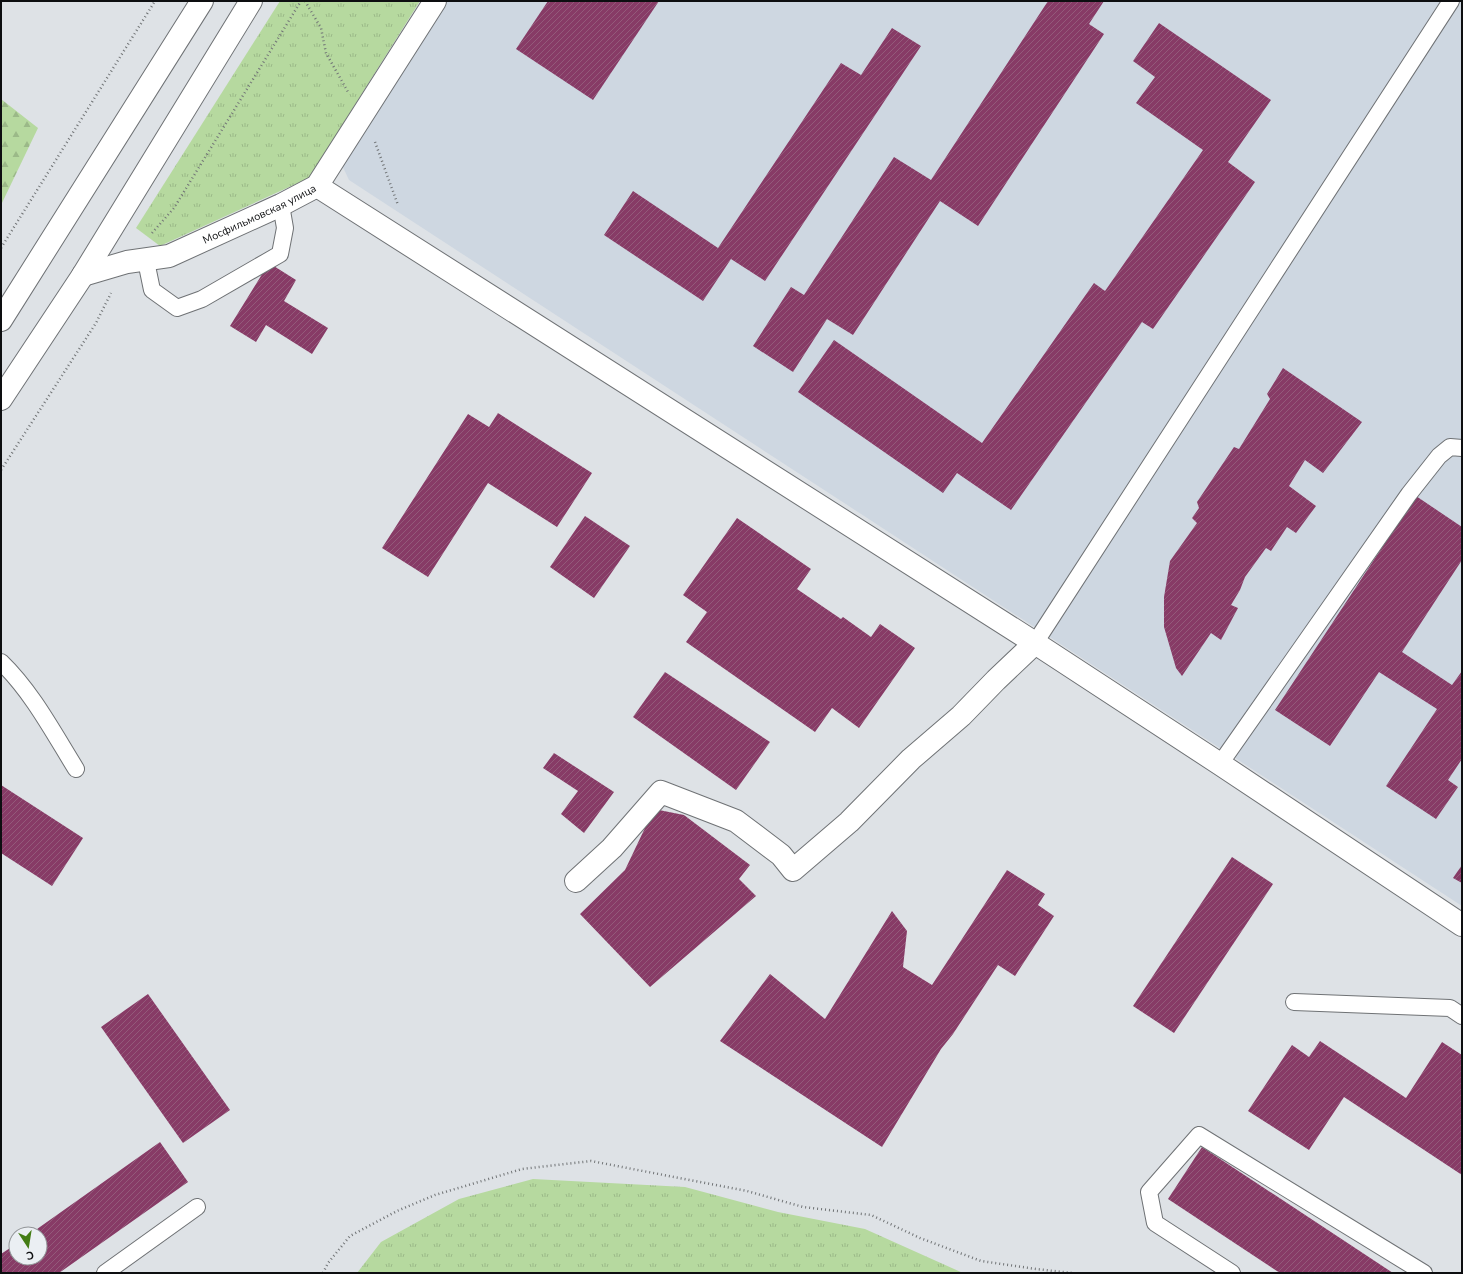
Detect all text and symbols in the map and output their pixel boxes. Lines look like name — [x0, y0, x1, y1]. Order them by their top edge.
street label: Мосфильмовская улица — [200, 181, 319, 248]
north arrow — [8, 1226, 48, 1266]
text: С — [24, 1247, 35, 1264]

